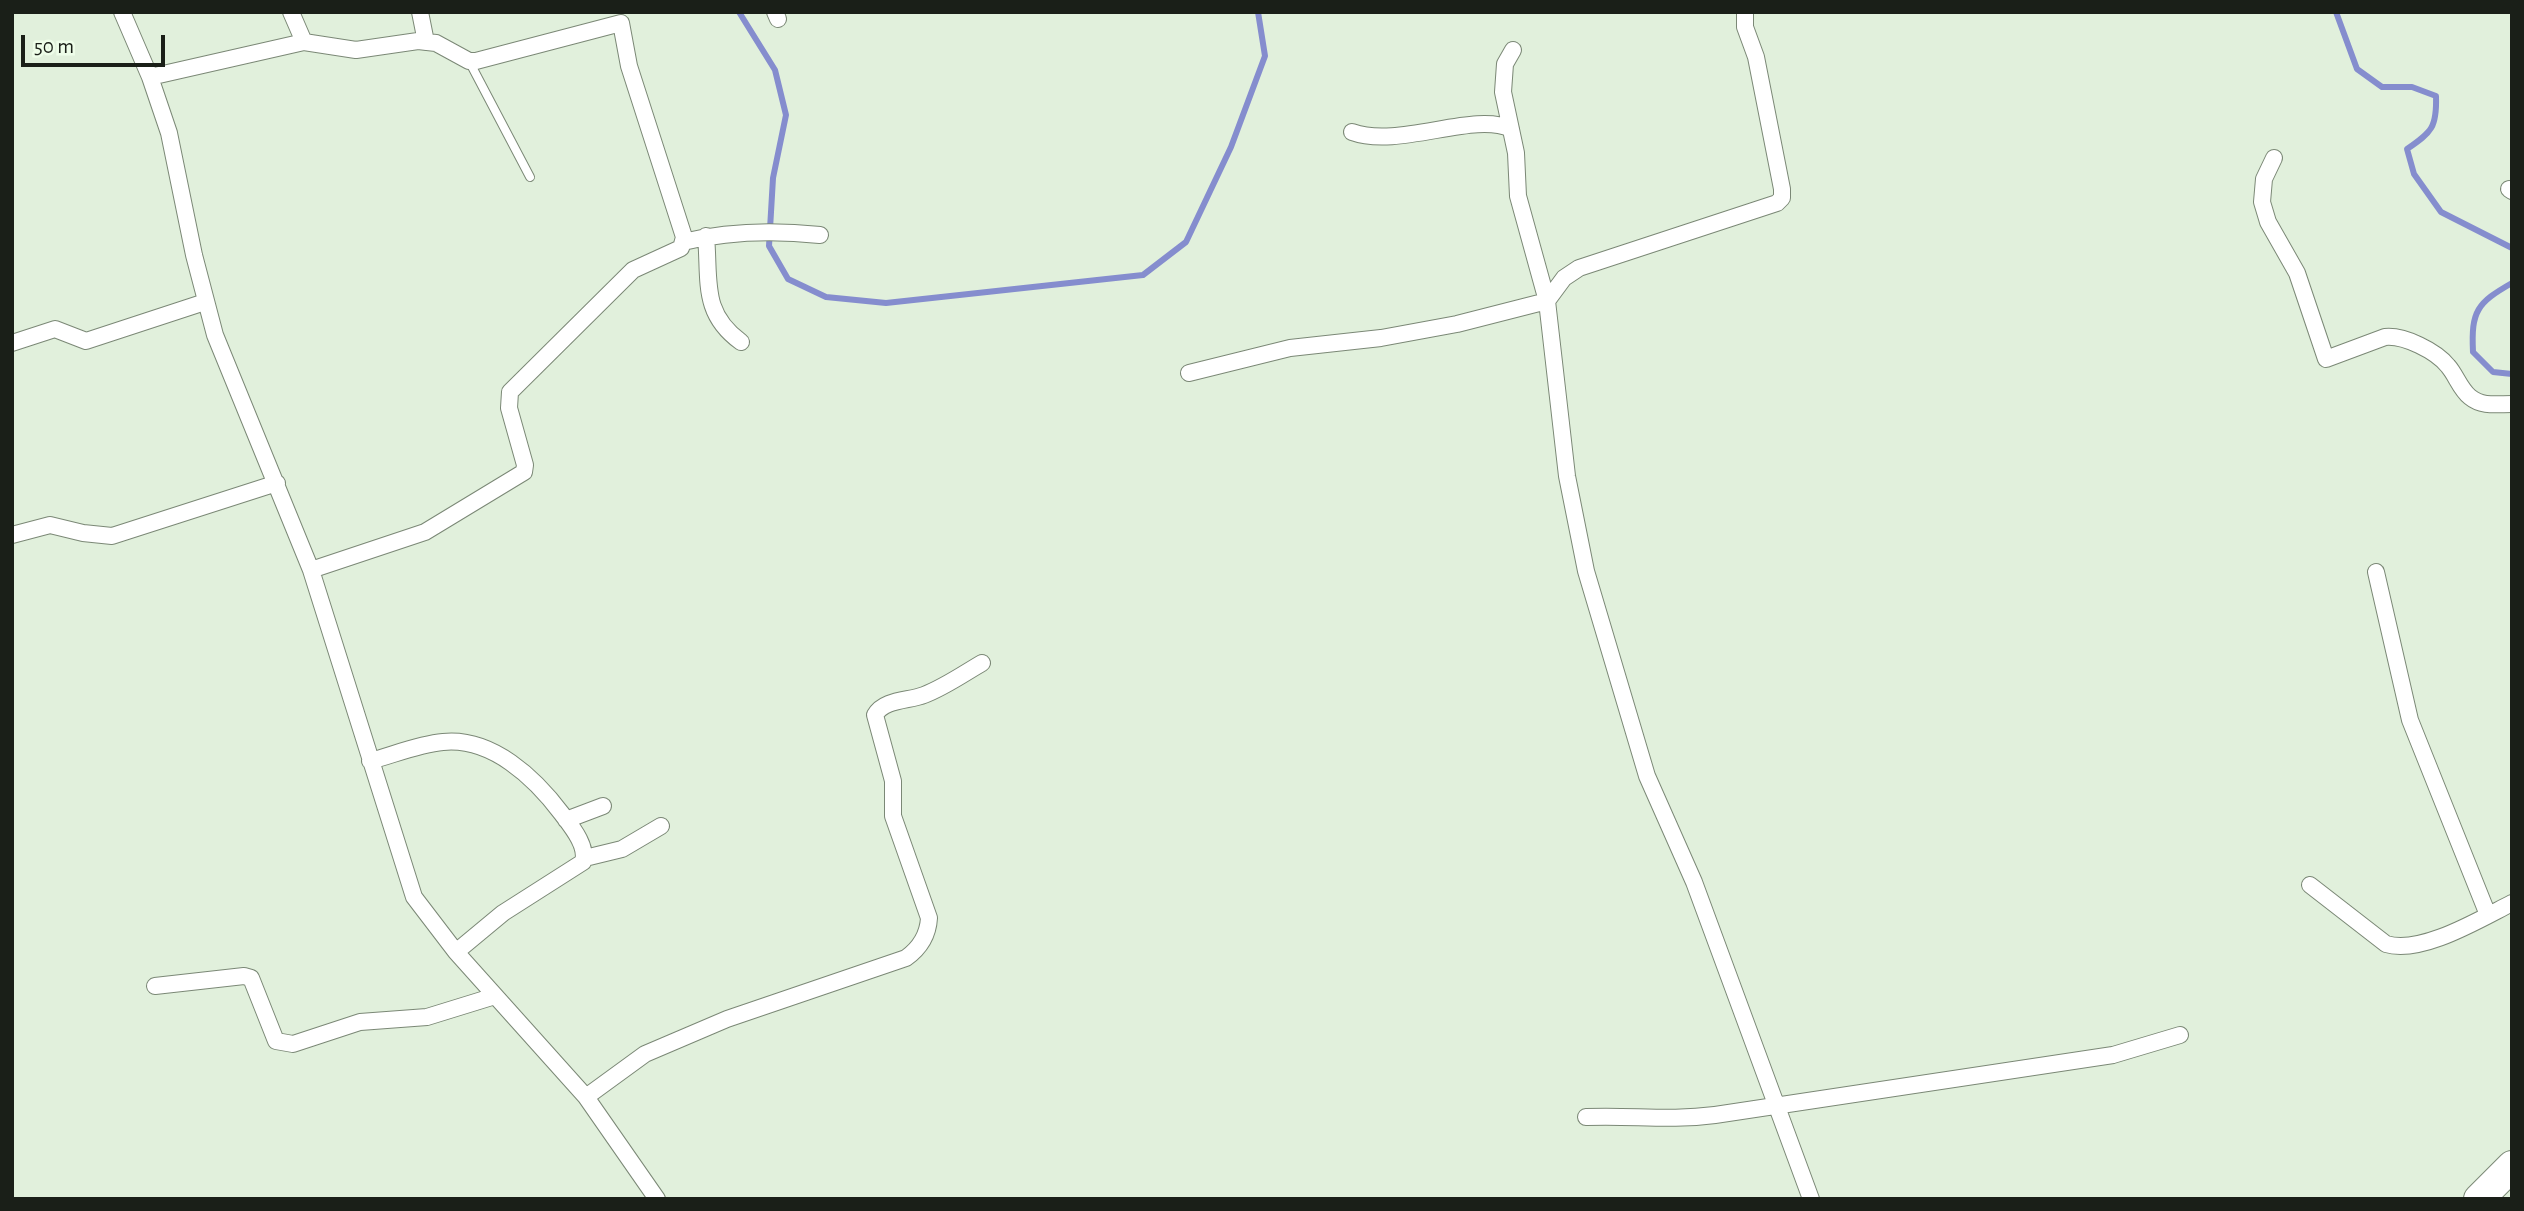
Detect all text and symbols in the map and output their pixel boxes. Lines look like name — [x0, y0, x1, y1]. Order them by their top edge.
scale bar — [24, 21, 168, 65]
text: 50 m — [34, 36, 74, 57]

